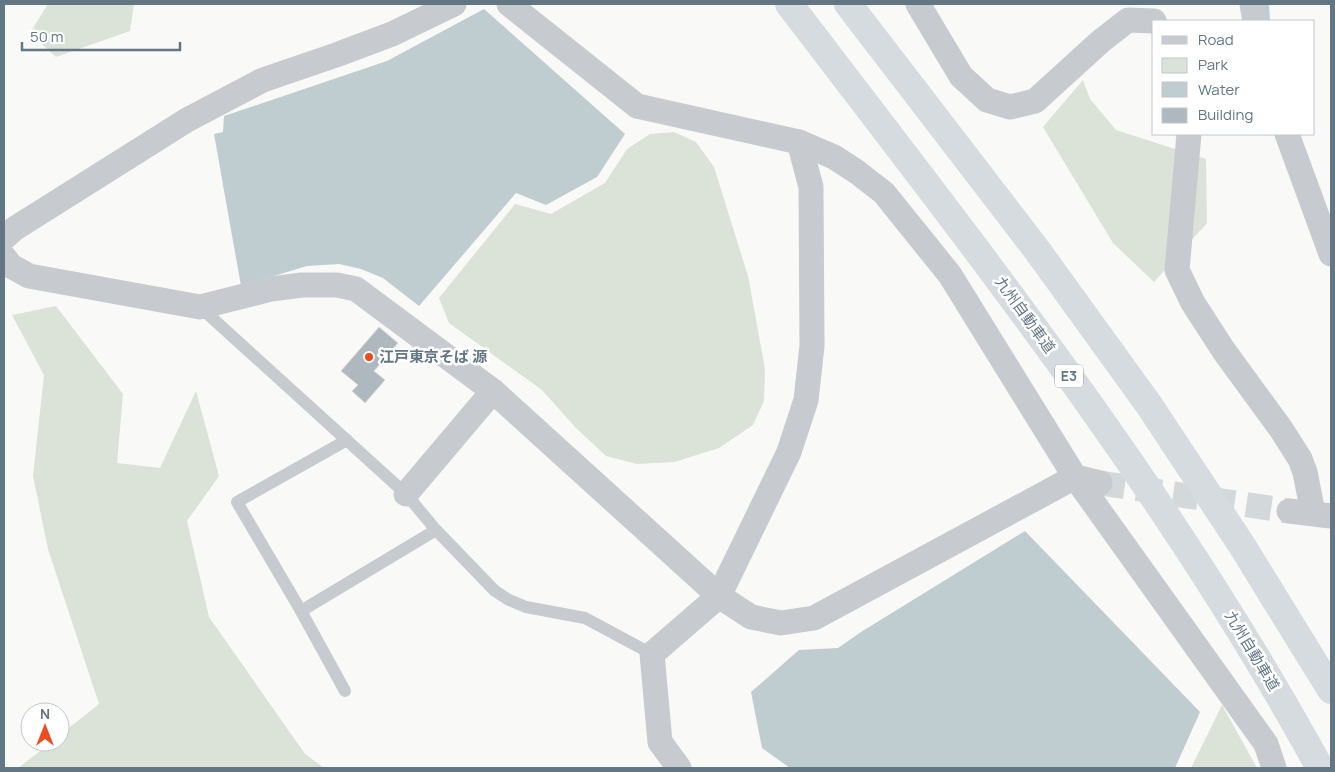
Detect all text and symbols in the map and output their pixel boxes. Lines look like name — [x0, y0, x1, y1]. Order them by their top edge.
scale bar — [22, 20, 180, 52]
legend — [1152, 20, 1315, 135]
text: 50 m — [30, 26, 64, 47]
text: Road — [1198, 29, 1234, 50]
text: Park — [1198, 54, 1228, 75]
text: Water — [1198, 79, 1240, 100]
text: Building — [1198, 104, 1253, 125]
street label: 九州自動車道 — [990, 272, 1060, 357]
place label: 江戸東京そば 源 — [379, 346, 488, 367]
marker: 江戸東京そば 源 — [363, 351, 375, 363]
road number: E3 — [1055, 364, 1083, 388]
street label: 九州自動車道 — [1220, 607, 1285, 695]
north arrow — [20, 702, 70, 752]
text: N — [40, 704, 50, 723]

